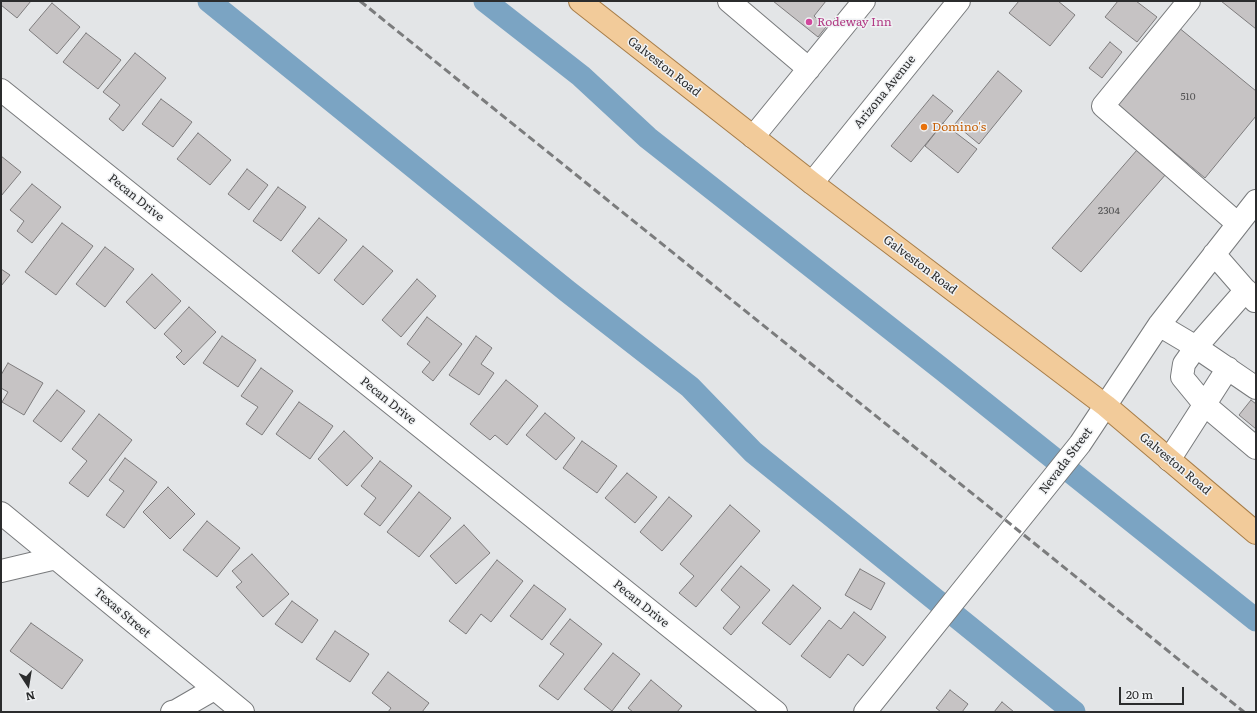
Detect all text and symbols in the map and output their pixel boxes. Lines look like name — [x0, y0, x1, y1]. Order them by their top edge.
place label: Rodeway Inn — [817, 15, 892, 29]
marker: Rodeway Inn — [804, 17, 814, 27]
street label: Galveston Road — [625, 34, 703, 100]
street label: Arizona Avenue — [851, 53, 919, 131]
house number: 510 — [1181, 91, 1195, 103]
place label: Domino's — [932, 120, 986, 134]
marker: Domino's — [919, 122, 929, 132]
street label: Pecan Drive — [105, 171, 167, 225]
house number: 2304 — [1098, 205, 1120, 217]
street label: Galveston Road — [880, 233, 960, 297]
street label: Pecan Drive — [357, 374, 419, 428]
street label: Nevada Street — [1036, 425, 1096, 497]
street label: Galveston Road — [1137, 430, 1213, 498]
street label: Pecan Drive — [610, 577, 672, 631]
street label: Texas Street — [91, 585, 153, 641]
north arrow — [8, 665, 48, 705]
scale bar — [1121, 679, 1186, 705]
text: 20 m — [1126, 685, 1153, 703]
text: N — [24, 688, 37, 706]

